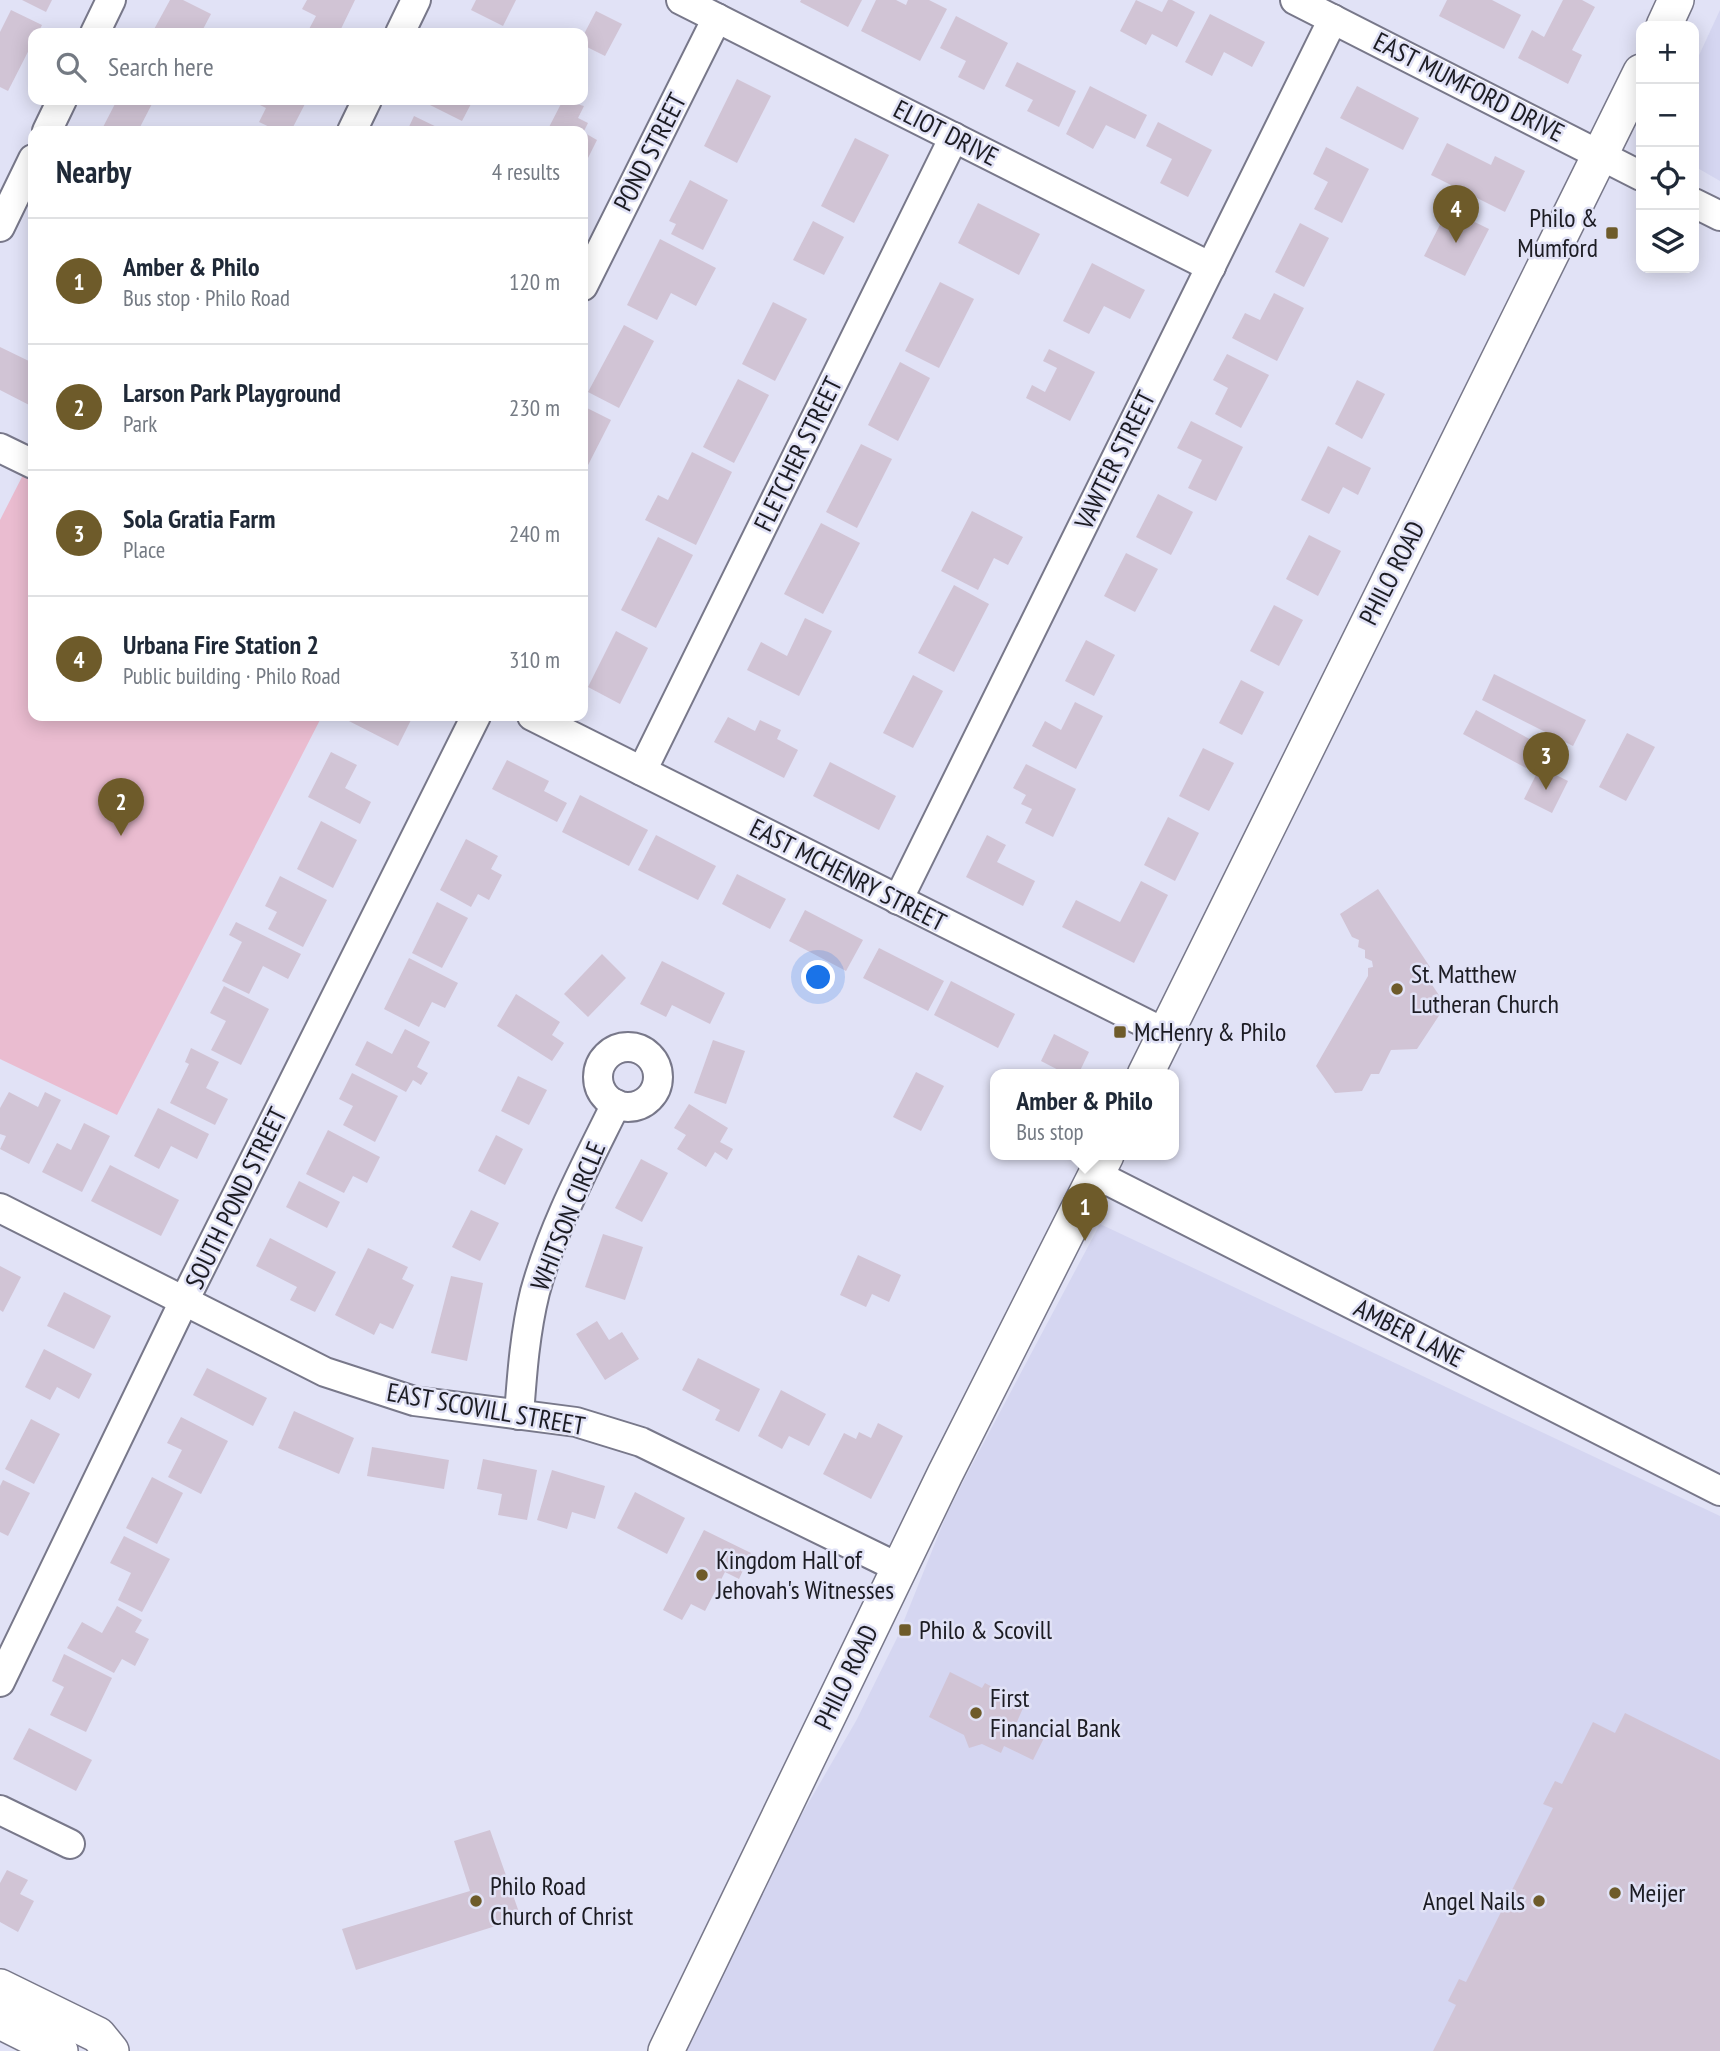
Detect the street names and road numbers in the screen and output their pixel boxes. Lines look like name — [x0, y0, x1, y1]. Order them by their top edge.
street label: EAST MUMFORD DRIVE — [1368, 24, 1570, 149]
street label: POND STREET — [606, 87, 693, 216]
street label: ELIOT DRIVE — [888, 92, 1004, 173]
street label: FLETCHER STREET — [746, 371, 849, 536]
street label: VAWTER STREET — [1066, 385, 1162, 535]
street label: PHILO ROAD — [1351, 515, 1432, 630]
street label: EAST MCHENRY STREET — [745, 811, 952, 938]
street label: SOUTH POND STREET — [177, 1101, 294, 1294]
street label: WHITSON CIRCLE — [523, 1137, 612, 1295]
street label: AMBER LANE — [1349, 1291, 1470, 1374]
street label: EAST SCOVILL STREET — [385, 1375, 588, 1442]
street label: PHILO ROAD — [806, 1619, 885, 1734]

